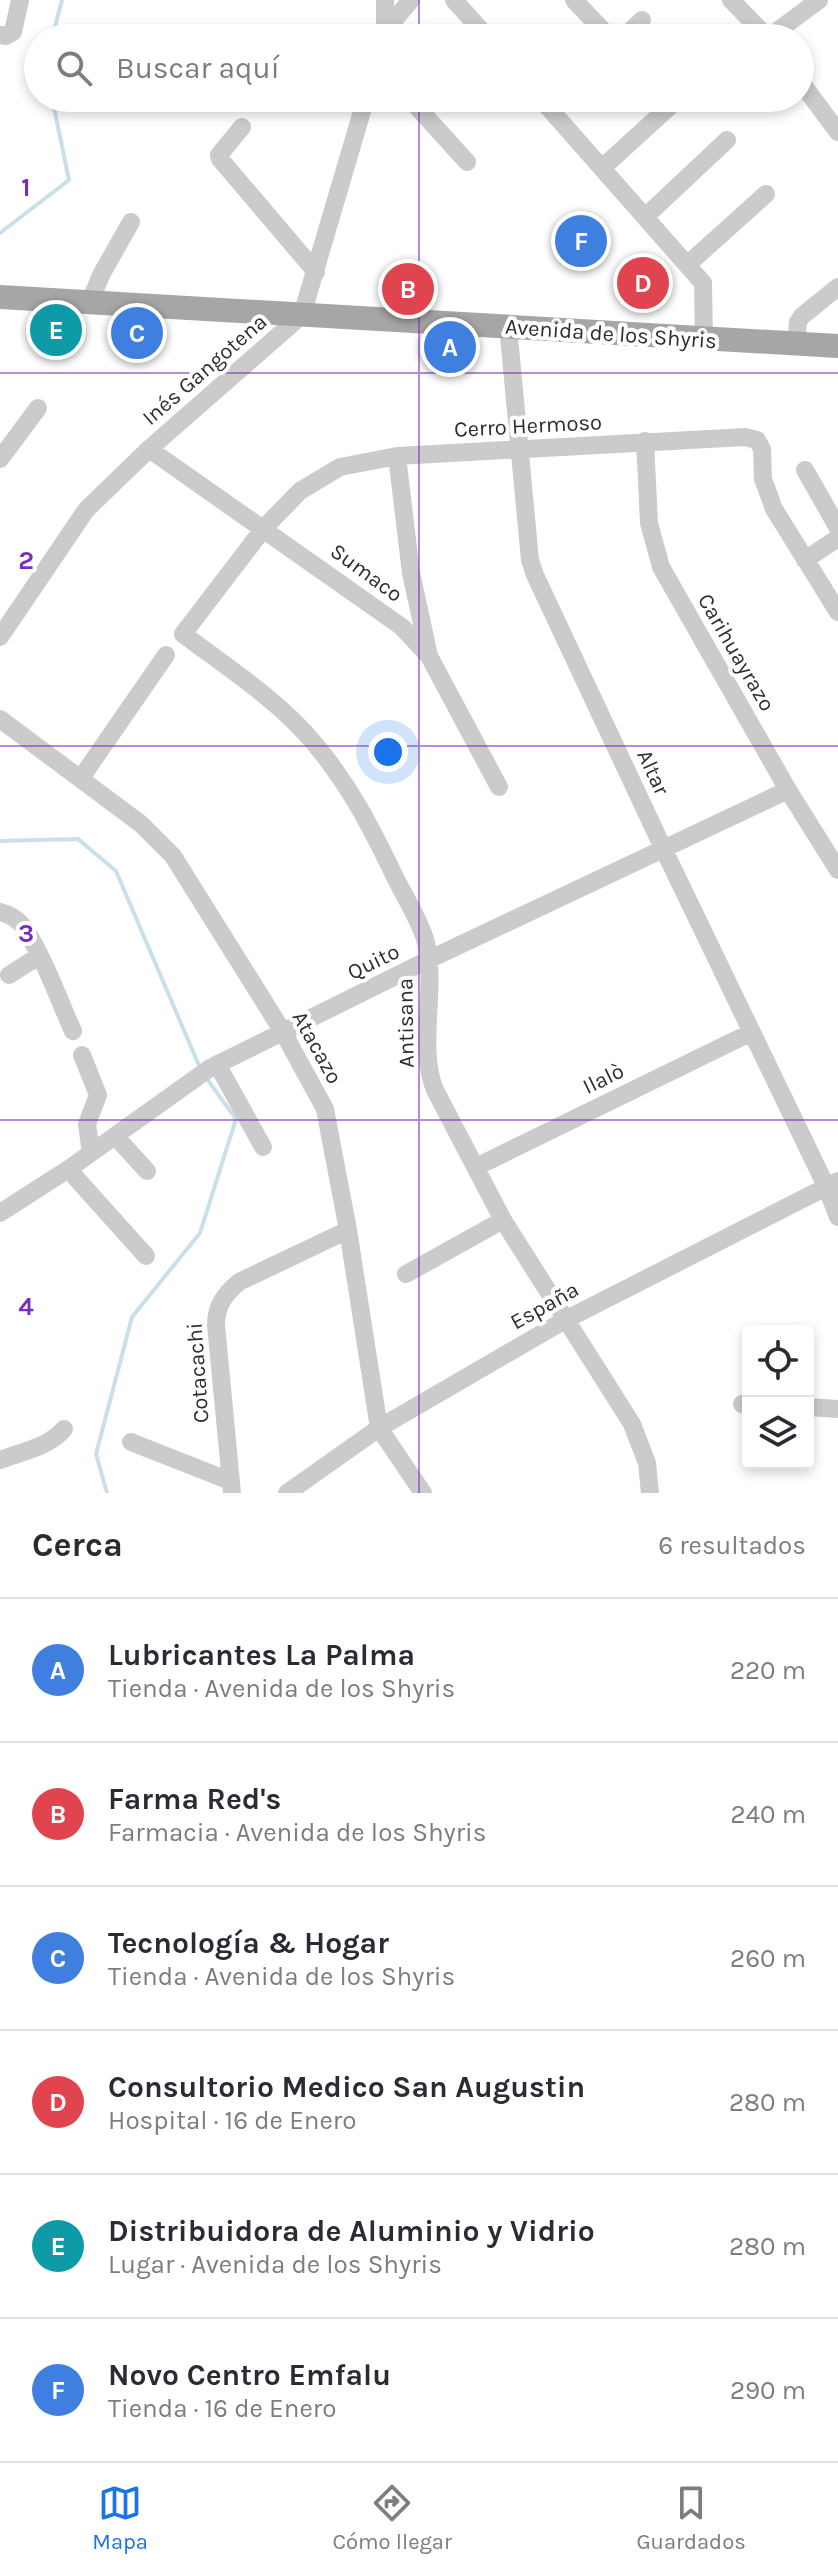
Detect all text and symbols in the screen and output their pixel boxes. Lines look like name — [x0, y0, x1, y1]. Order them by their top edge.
search box — [24, 24, 814, 112]
icon: search — [52, 46, 96, 90]
text: Buscar aquí — [116, 50, 280, 86]
text: 1 — [21, 172, 31, 203]
pin: F — [555, 211, 607, 271]
pin: D — [617, 253, 669, 313]
pin: B — [382, 259, 434, 319]
pin: E — [30, 300, 82, 360]
pin: C — [111, 303, 163, 363]
street label: Inés Gangotena — [137, 309, 272, 431]
street label: Avenida de los Shyris — [504, 314, 718, 354]
pin: A — [424, 317, 476, 377]
street label: Cerro Hermoso — [453, 409, 603, 443]
street label: Sumaco — [325, 538, 408, 608]
text: 2 — [18, 545, 34, 576]
street label: Carihuayrazo — [692, 589, 780, 716]
your location — [368, 732, 408, 772]
street label: Altar — [631, 746, 675, 799]
text: 3 — [18, 918, 34, 949]
street label: Quito — [343, 938, 404, 986]
street label: Antisana — [392, 978, 420, 1068]
street label: Atacazo — [287, 1007, 348, 1088]
street label: Ilalò — [579, 1058, 628, 1100]
street label: España — [506, 1276, 583, 1335]
text: 4 — [18, 1291, 34, 1322]
street label: Cotacachi — [182, 1322, 214, 1424]
map controls — [742, 1325, 814, 1469]
button: locate — [742, 1325, 814, 1397]
button: layers — [742, 1397, 814, 1469]
text: Cerca — [32, 1525, 123, 1565]
text: 6 resultados — [658, 1530, 806, 1561]
text: Lubricantes La Palma — [108, 1637, 415, 1673]
text: A — [50, 1655, 66, 1686]
text: 220 m — [730, 1655, 806, 1686]
text: Tienda · Avenida de los Shyris — [108, 1673, 455, 1704]
text: Farma Red's — [108, 1781, 281, 1817]
text: B — [50, 1799, 66, 1830]
text: 240 m — [730, 1799, 806, 1830]
text: Farmacia · Avenida de los Shyris — [108, 1817, 487, 1848]
text: Tecnología & Hogar — [108, 1925, 389, 1961]
text: C — [50, 1943, 66, 1974]
text: 260 m — [730, 1943, 806, 1974]
text: Tienda · Avenida de los Shyris — [108, 1961, 455, 1992]
text: Consultorio Medico San Augustin — [108, 2069, 585, 2105]
text: D — [49, 2087, 67, 2118]
text: 280 m — [729, 2087, 806, 2118]
text: Hospital · 16 de Enero — [108, 2105, 356, 2136]
text: Distribuidora de Aluminio y Vidrio — [108, 2213, 595, 2249]
text: E — [50, 2231, 66, 2262]
text: 280 m — [729, 2231, 806, 2262]
text: Lugar · Avenida de los Shyris — [108, 2249, 442, 2280]
text: Novo Centro Emfalu — [108, 2357, 391, 2393]
text: F — [51, 2375, 65, 2406]
text: 290 m — [730, 2375, 806, 2406]
text: Tienda · 16 de Enero — [108, 2393, 336, 2424]
tab: Mapa — [92, 2481, 148, 2555]
tab: Cómo llegar — [332, 2481, 452, 2555]
tab: Guardados — [636, 2481, 746, 2555]

